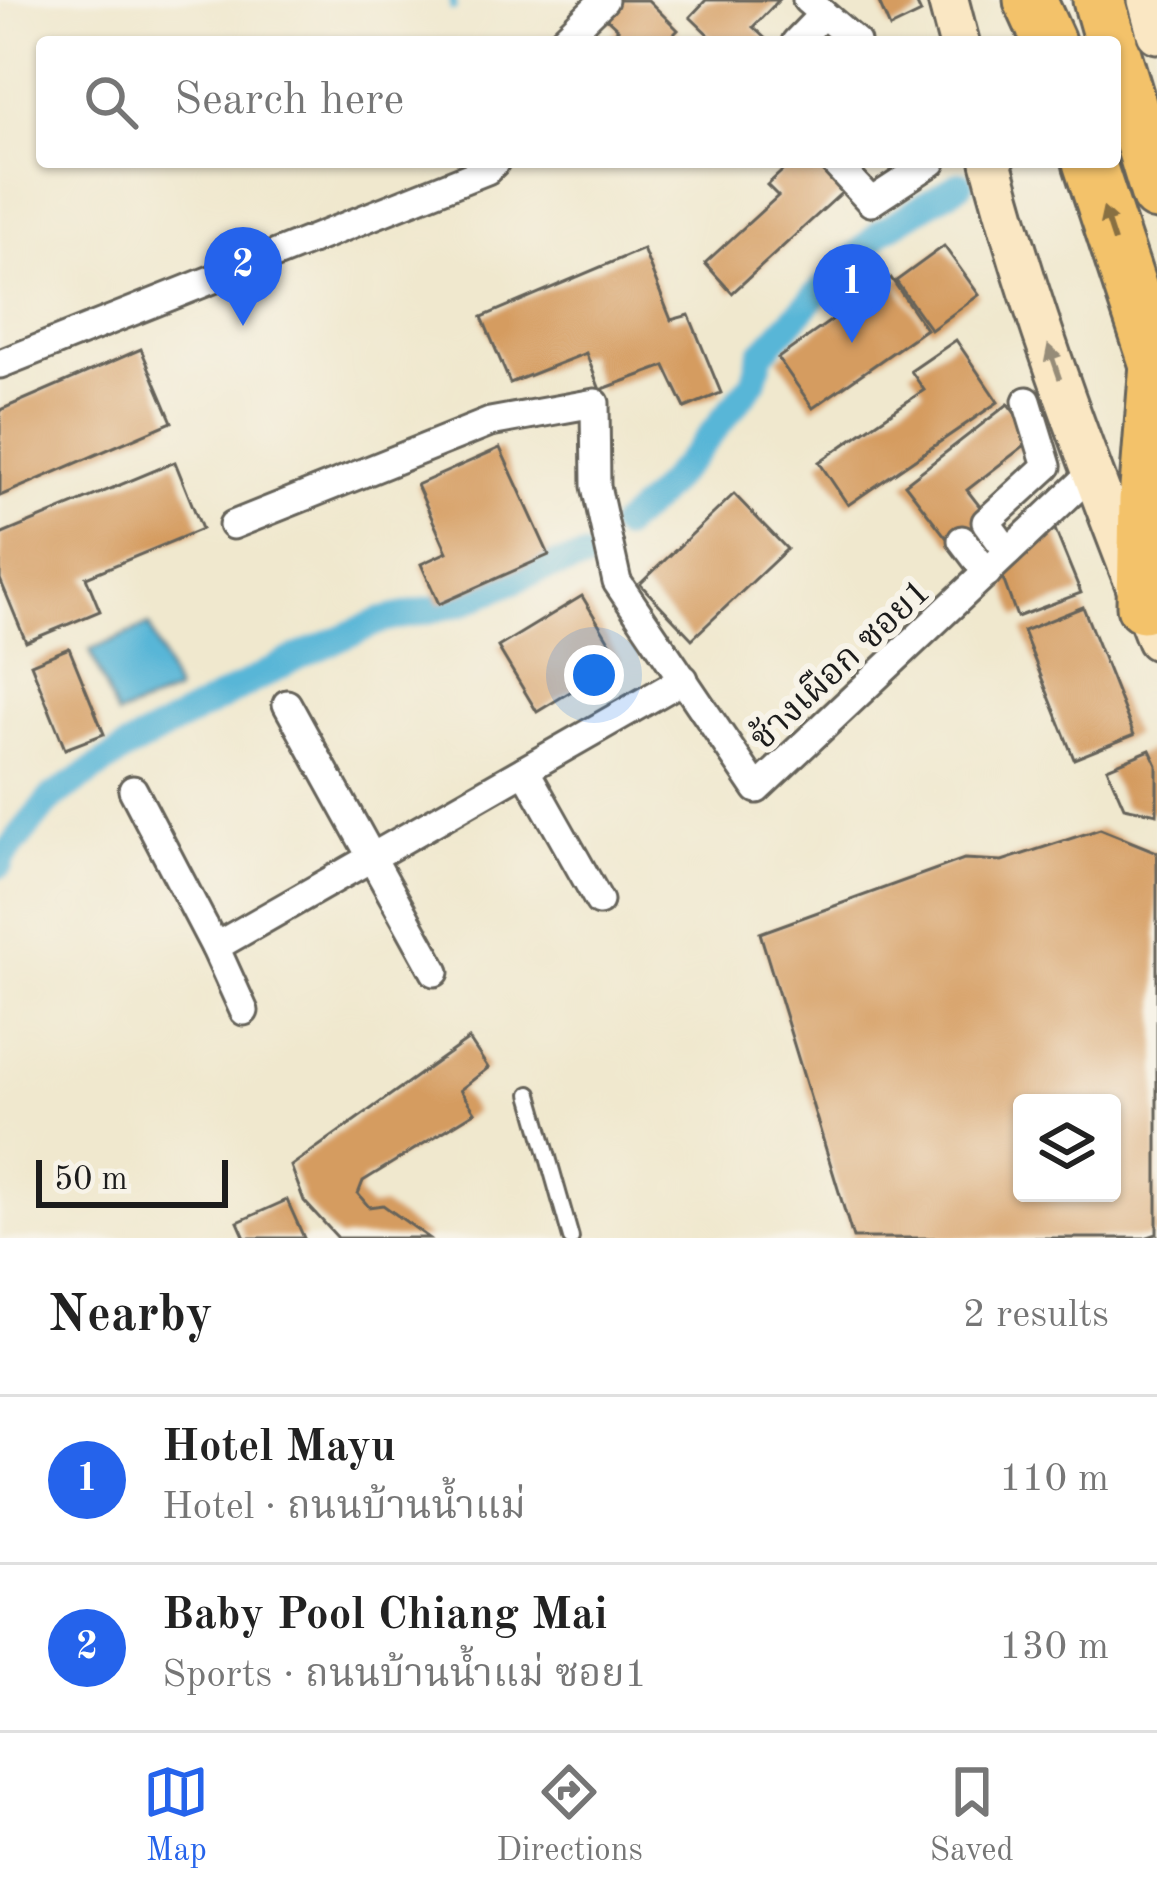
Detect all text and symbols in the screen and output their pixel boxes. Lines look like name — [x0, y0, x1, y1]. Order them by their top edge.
search box — [36, 36, 1121, 168]
icon: search — [78, 69, 144, 135]
text: Search here — [174, 79, 404, 124]
one-way arrow — [1099, 206, 1118, 243]
pin: 2 — [204, 227, 282, 326]
pin: 1 — [813, 244, 891, 343]
one-way arrow — [1043, 344, 1062, 380]
street label: ช้างเผือก ซอย1 — [742, 570, 938, 758]
your location — [564, 645, 624, 705]
map controls — [1013, 1094, 1121, 1202]
button: layers — [1013, 1094, 1121, 1202]
scale bar — [36, 1154, 228, 1207]
text: 50 m — [54, 1164, 128, 1197]
text: Nearby — [48, 1291, 213, 1342]
text: 2 results — [963, 1296, 1109, 1335]
text: Hotel Mayu — [162, 1426, 396, 1471]
text: 1 — [76, 1460, 98, 1499]
text: 110 m — [999, 1460, 1109, 1499]
text: Hotel · ถนนบ้านน้ำแม่ — [162, 1488, 526, 1527]
text: Baby Pool Chiang Mai — [162, 1594, 608, 1639]
text: 2 — [76, 1628, 98, 1667]
text: 130 m — [999, 1628, 1109, 1667]
text: Sports · ถนนบ้านน้ำแม่ ซอย1 — [162, 1656, 647, 1695]
tab: Map — [143, 1759, 209, 1872]
tab: Directions — [496, 1759, 643, 1872]
tab: Saved — [930, 1759, 1014, 1872]

